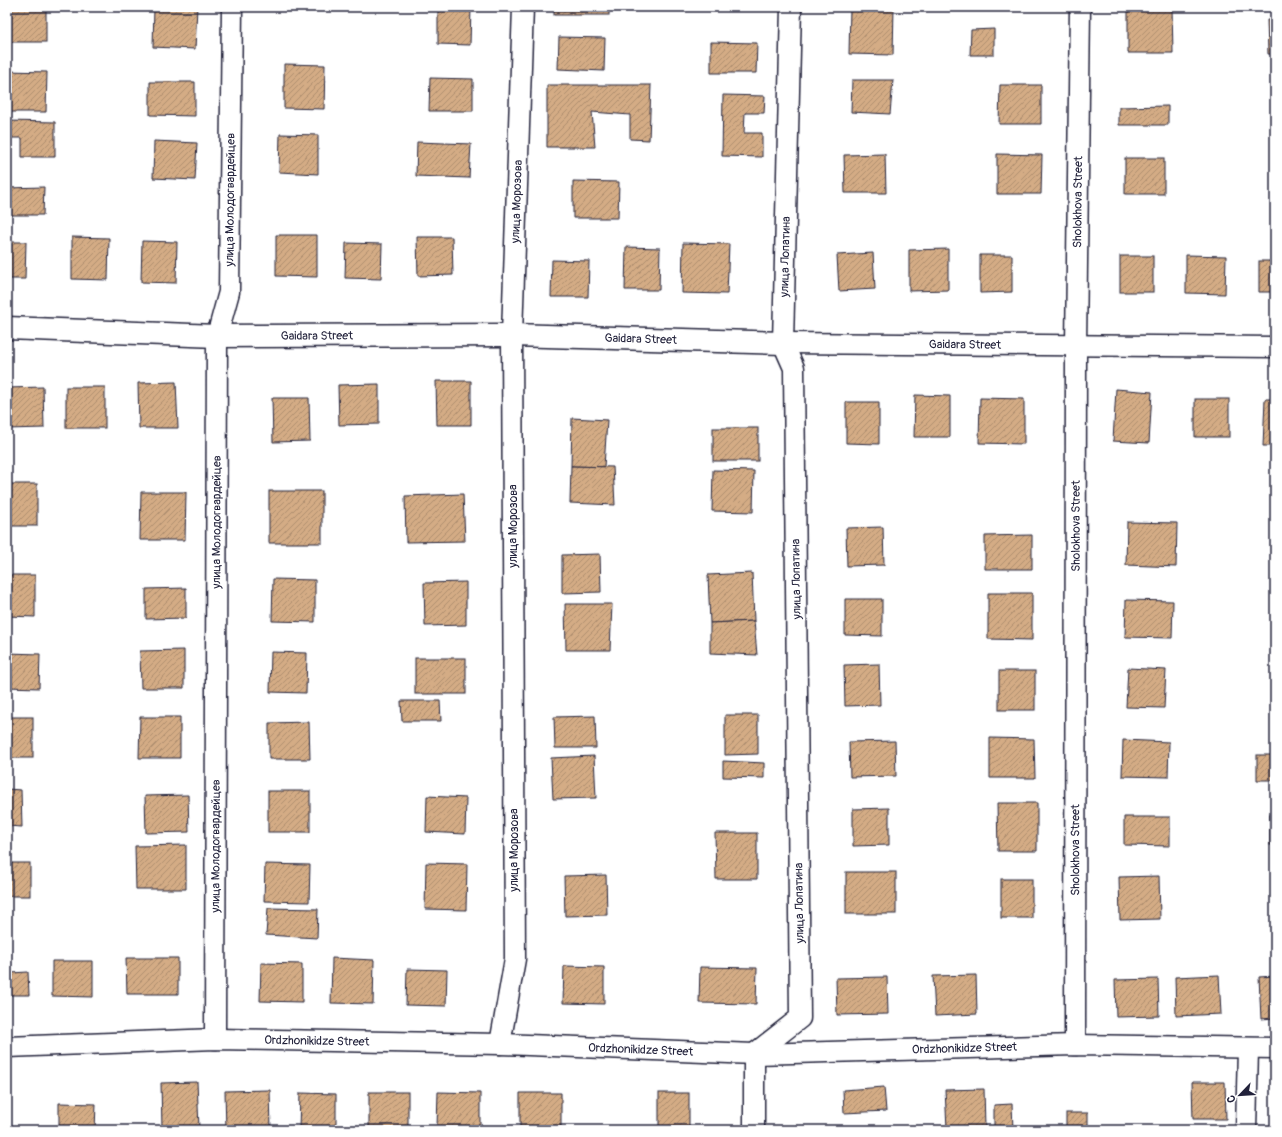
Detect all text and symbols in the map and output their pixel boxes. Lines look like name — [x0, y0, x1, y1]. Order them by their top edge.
street label: улица Молодогвардейцев — [222, 133, 239, 267]
street label: Sholokhova Street — [1070, 156, 1086, 248]
street label: улица Морозова — [508, 159, 526, 244]
street label: улица Лопатина — [777, 216, 794, 298]
street label: Gaidara Street — [281, 329, 353, 344]
street label: Gaidara Street — [604, 331, 677, 348]
street label: Gaidara Street — [929, 337, 1001, 353]
street label: улица Молодогвардейцев — [209, 455, 225, 590]
street label: Sholokhova Street — [1069, 480, 1084, 572]
street label: улица Морозова — [506, 484, 521, 569]
street label: улица Лопатина — [788, 538, 805, 620]
street label: улица Молодогвардейцев — [208, 779, 224, 914]
street label: Sholokhova Street — [1068, 804, 1083, 896]
street label: улица Морозова — [507, 808, 522, 893]
street label: улица Лопатина — [791, 862, 808, 944]
street label: Ordzhonikidze Street — [264, 1033, 370, 1050]
street label: Ordzhonikidze Street — [588, 1040, 694, 1060]
street label: Ordzhonikidze Street — [912, 1040, 1017, 1058]
north arrow — [1220, 1075, 1260, 1115]
text: С — [1224, 1093, 1239, 1105]

